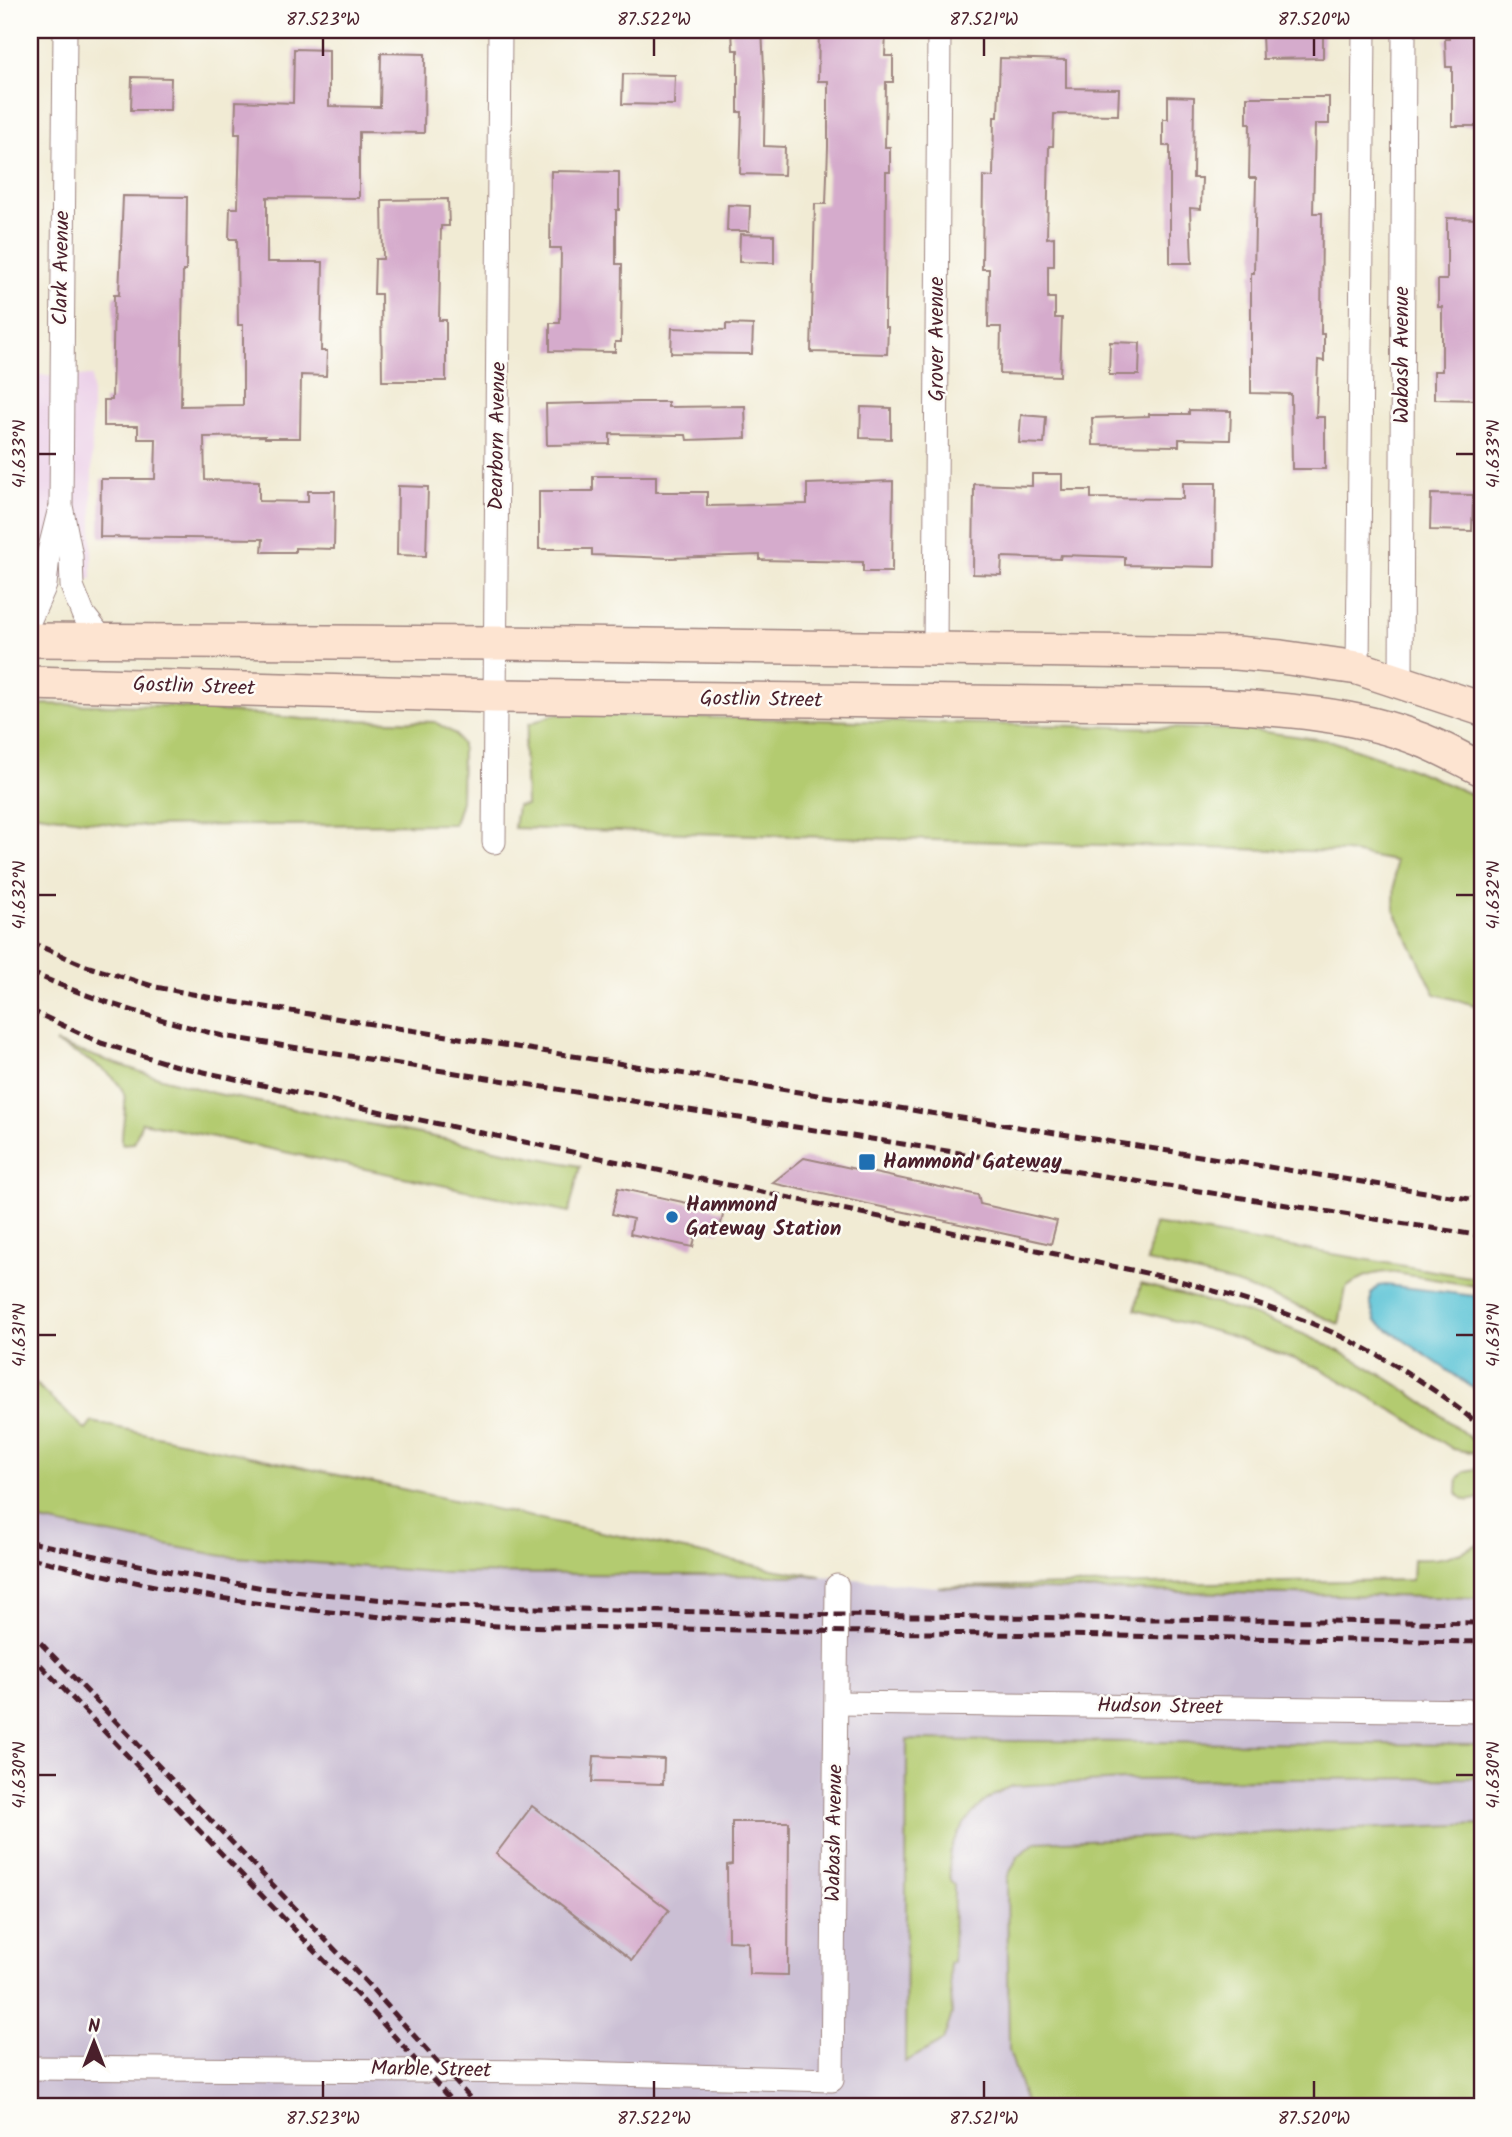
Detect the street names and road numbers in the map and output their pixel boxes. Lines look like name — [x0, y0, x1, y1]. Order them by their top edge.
street label: Clark Avenue — [45, 210, 80, 326]
street label: Grover Avenue — [921, 276, 954, 401]
street label: Wabash Avenue — [1386, 286, 1419, 424]
street label: Dearborn Avenue — [480, 361, 516, 511]
street label: Gostlin Street — [132, 668, 257, 706]
street label: Gostlin Street — [700, 682, 823, 718]
street label: Hudson Street — [1097, 1689, 1224, 1725]
street label: Wabash Avenue — [817, 1763, 853, 1902]
street label: Marble Street — [370, 2052, 492, 2088]

